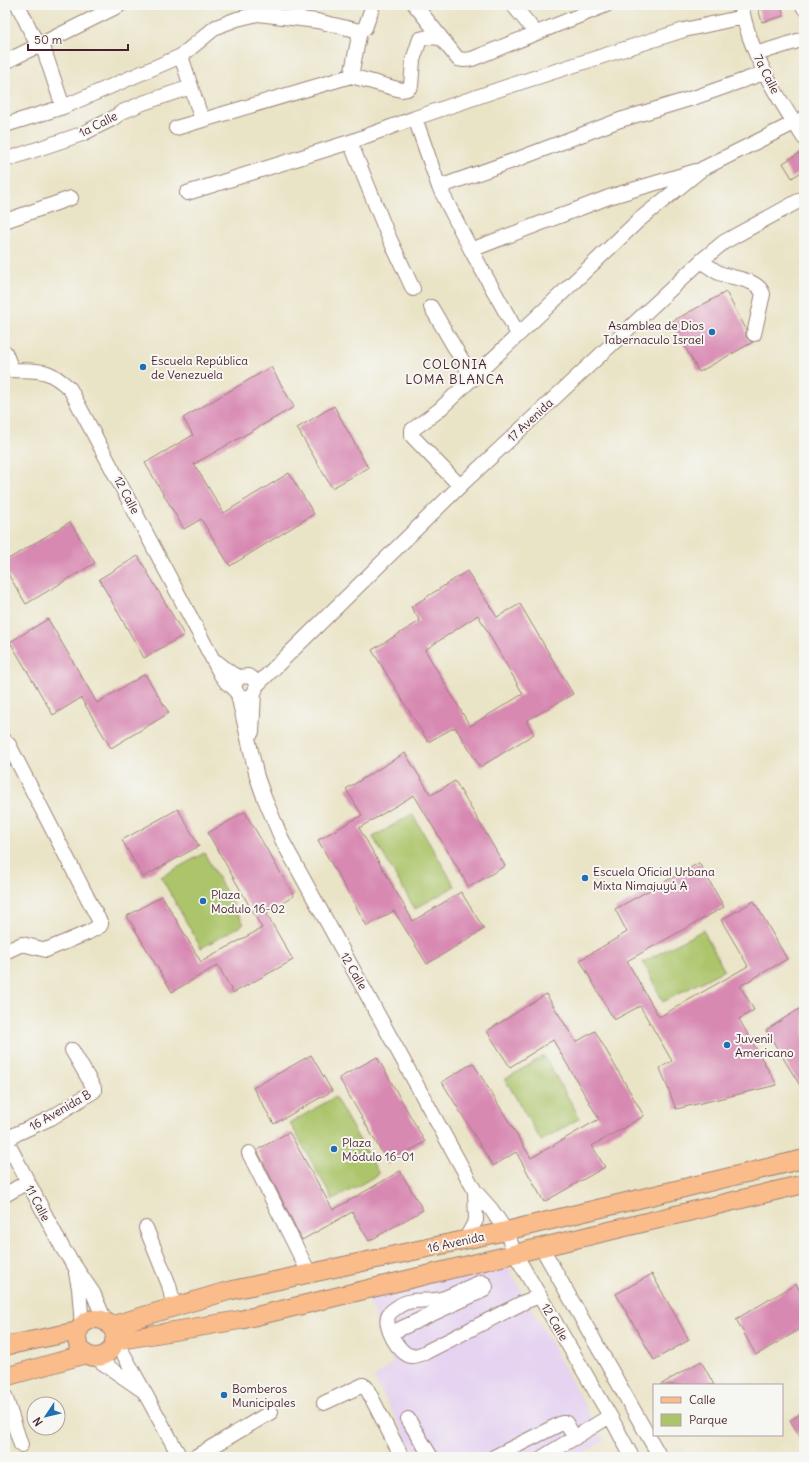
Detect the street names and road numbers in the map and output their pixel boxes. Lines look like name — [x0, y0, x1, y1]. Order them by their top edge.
street label: 7a Calle — [751, 52, 783, 96]
street label: 1a Calle — [76, 108, 120, 140]
street label: 17 Avenida — [504, 395, 556, 445]
street label: 12 Calle — [111, 474, 143, 516]
street label: 12 Calle — [337, 950, 371, 992]
street label: 16 Avenida B — [26, 1086, 94, 1134]
street label: 11 Calle — [22, 1182, 54, 1224]
street label: 16 Avenida — [426, 1229, 486, 1255]
street label: 12 Calle — [538, 1301, 572, 1343]

